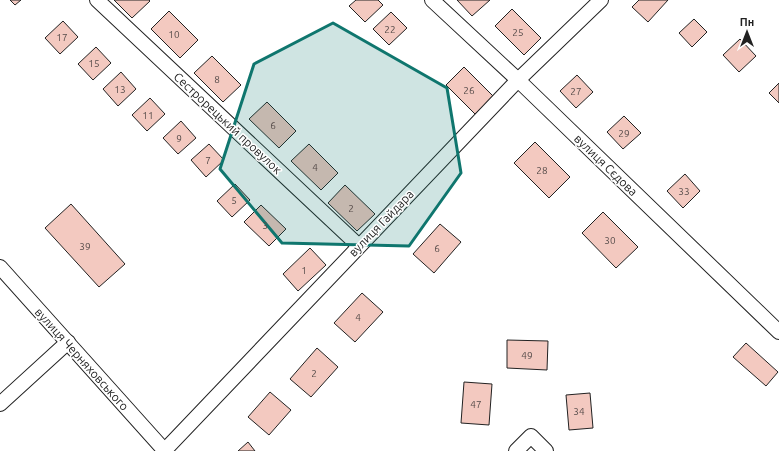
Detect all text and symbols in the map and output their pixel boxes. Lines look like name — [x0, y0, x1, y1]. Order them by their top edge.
north arrow — [727, 12, 767, 52]
text: Пн — [740, 16, 754, 28]
house number: 22 — [384, 24, 396, 35]
house number: 25 — [512, 27, 524, 38]
house number: 10 — [168, 29, 180, 40]
house number: 17 — [56, 32, 68, 43]
house number: 15 — [88, 58, 100, 69]
street label: Сестрорецький провулок — [171, 70, 285, 176]
house number: 8 — [214, 74, 220, 85]
house number: 13 — [114, 84, 126, 95]
house number: 26 — [463, 85, 475, 96]
house number: 27 — [570, 86, 582, 97]
house number: 11 — [142, 110, 154, 121]
house number: 6 — [270, 120, 276, 131]
house number: 29 — [618, 128, 630, 139]
street label: вулиця Сєдова — [572, 132, 640, 198]
house number: 9 — [176, 133, 182, 144]
house number: 7 — [205, 155, 211, 166]
house number: 4 — [312, 162, 318, 173]
house number: 28 — [536, 165, 548, 176]
house number: 33 — [678, 186, 690, 197]
street label: вулиця Гайдара — [346, 187, 416, 259]
house number: 5 — [231, 195, 237, 206]
house number: 2 — [348, 203, 354, 214]
house number: 3 — [262, 220, 268, 231]
house number: 30 — [604, 235, 616, 246]
house number: 39 — [79, 241, 91, 252]
house number: 6 — [434, 243, 440, 254]
house number: 1 — [301, 265, 307, 276]
street label: вулиця Черняховського — [33, 305, 131, 413]
house number: 4 — [355, 312, 361, 323]
house number: 49 — [521, 350, 533, 361]
house number: 2 — [311, 368, 317, 379]
house number: 47 — [470, 399, 482, 410]
house number: 34 — [573, 406, 585, 417]

